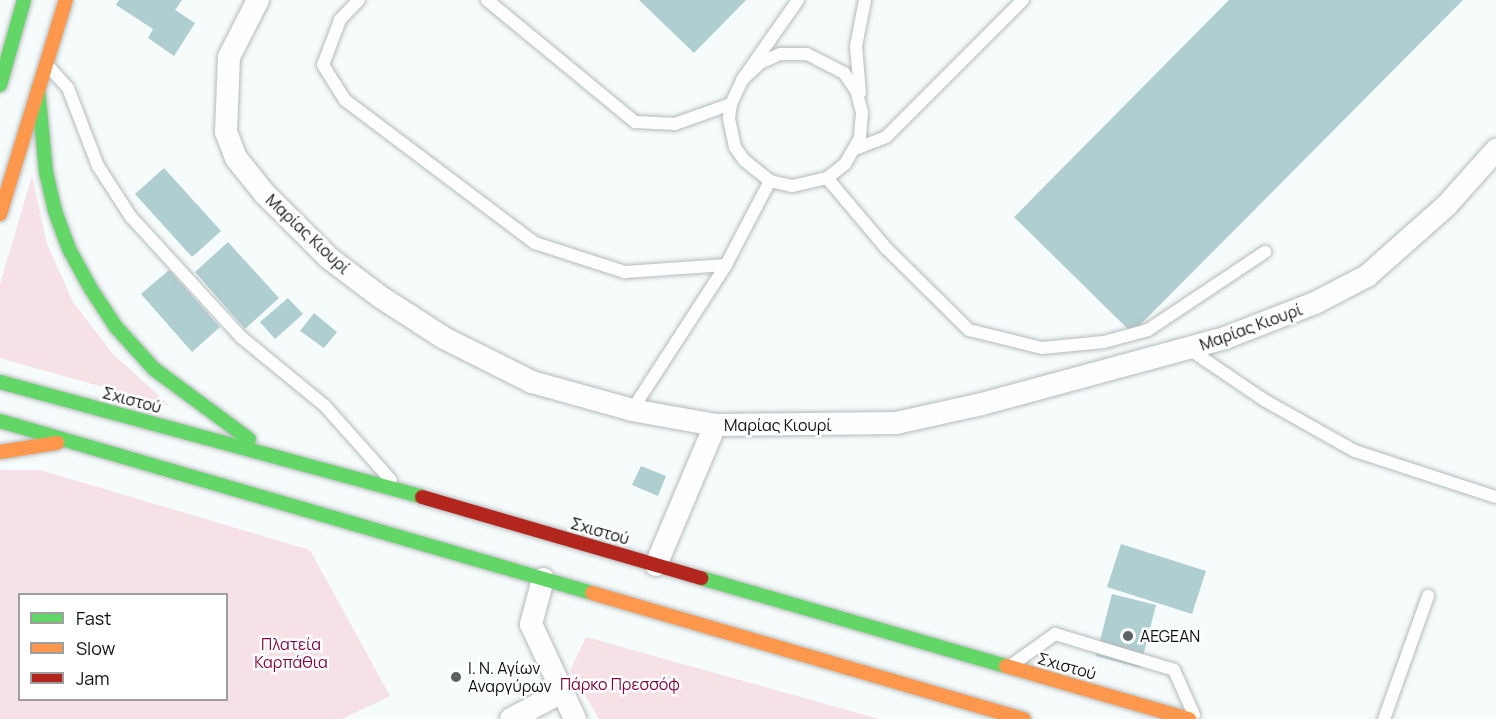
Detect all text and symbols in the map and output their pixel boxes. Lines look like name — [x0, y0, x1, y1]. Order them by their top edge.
street label: Μαρίας Κιουρί — [262, 190, 354, 278]
street label: Μαρίας Κιουρί — [1197, 300, 1305, 354]
street label: Σχιστού — [100, 383, 164, 417]
street label: Μαρίας Κιουρί — [724, 415, 832, 435]
street label: Σχιστού — [568, 513, 632, 549]
legend — [18, 593, 228, 701]
text: Fast — [76, 606, 111, 630]
place label: AEGEAN — [1140, 626, 1200, 646]
marker: AEGEAN — [1121, 629, 1135, 643]
park label: Πλατεία Καρπάθια — [254, 634, 328, 672]
text: Slow — [76, 636, 115, 660]
street label: Σχιστού — [1035, 648, 1099, 684]
place label: Ι. Ν. Αγίων Αναργύρων — [468, 658, 552, 696]
text: Jam — [76, 666, 110, 690]
marker: Ι. Ν. Αγίων Αναργύρων — [449, 670, 463, 684]
park label: Πάρκο Πρεσσόφ — [560, 674, 680, 694]

